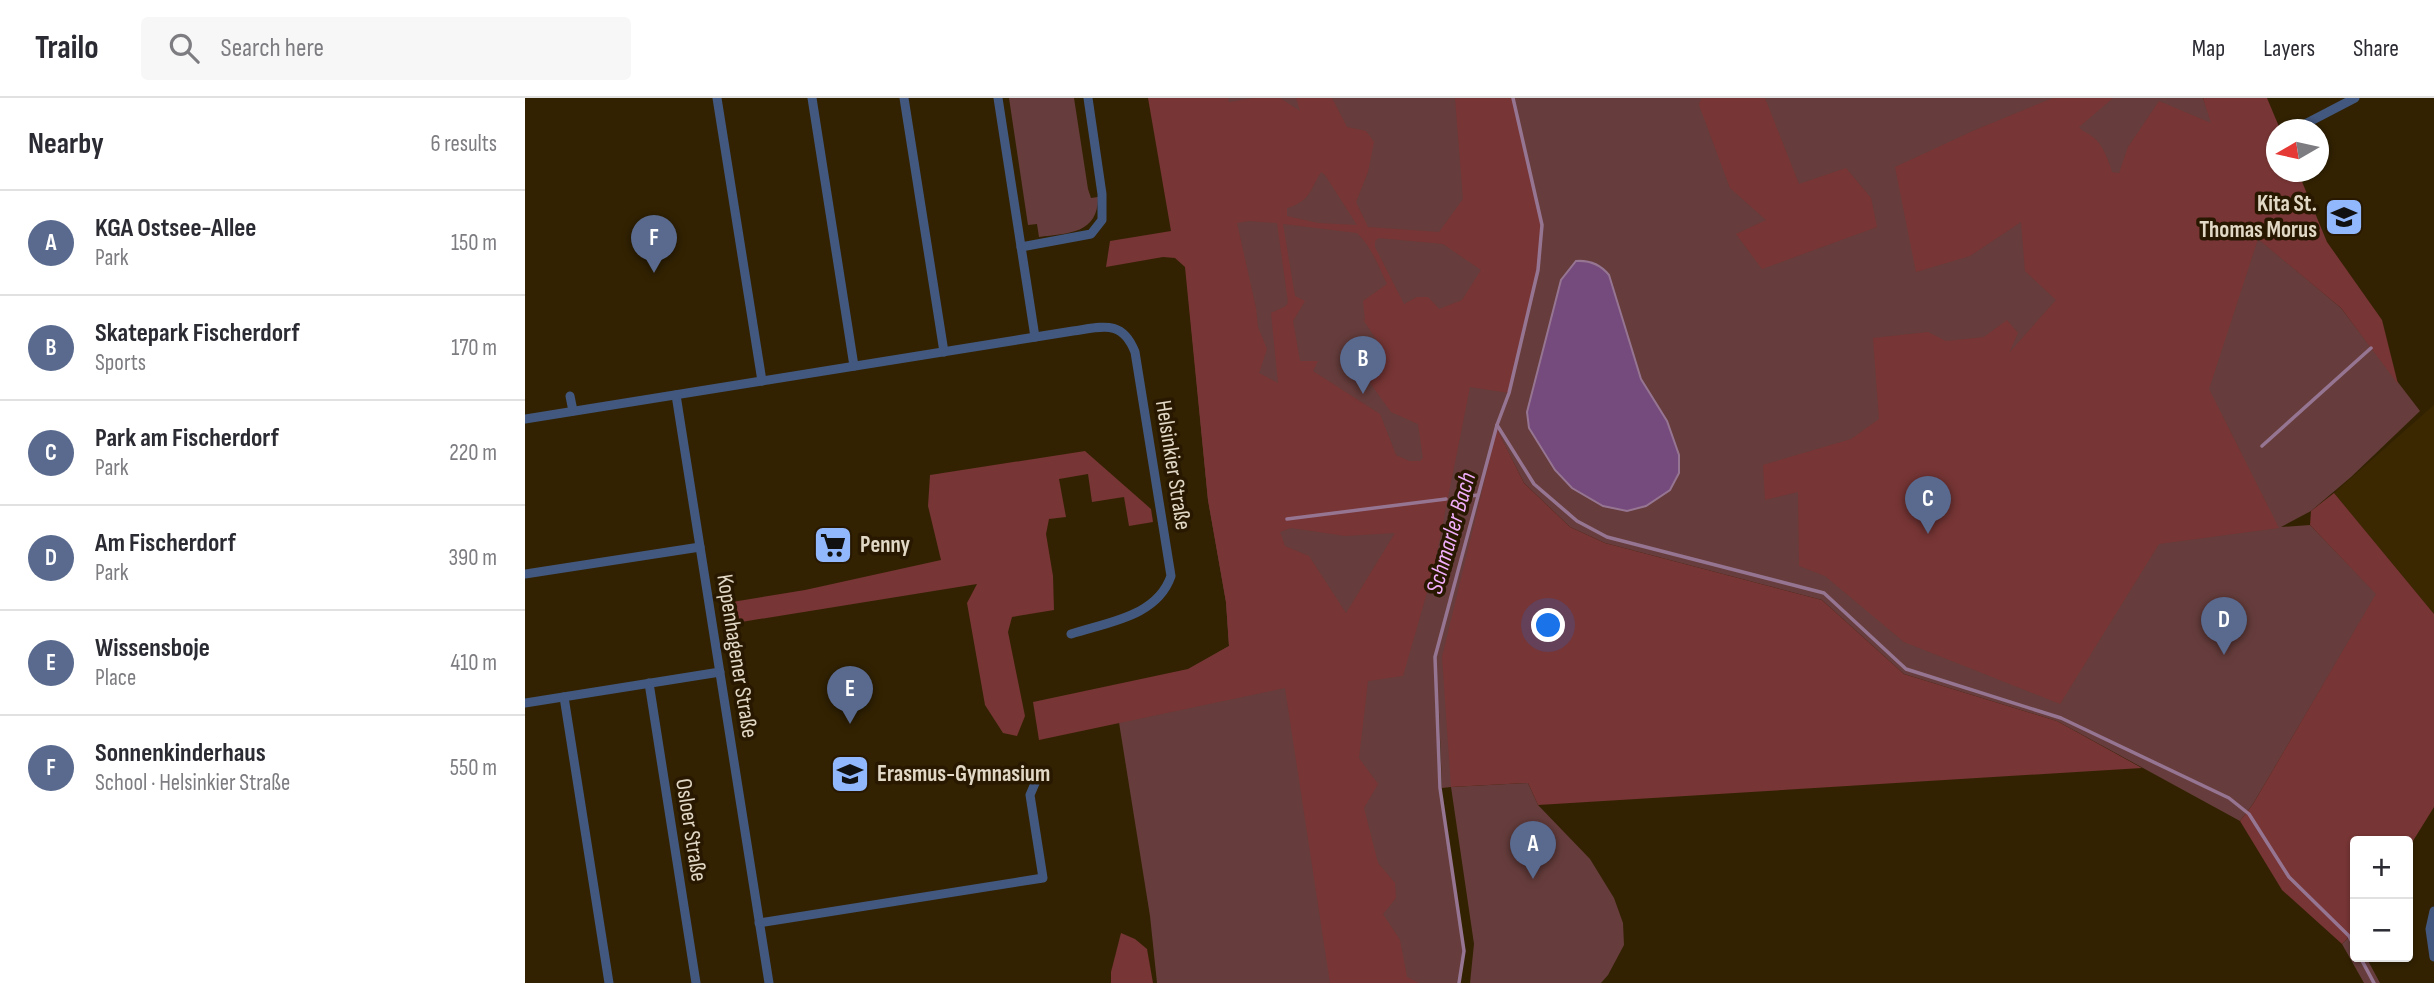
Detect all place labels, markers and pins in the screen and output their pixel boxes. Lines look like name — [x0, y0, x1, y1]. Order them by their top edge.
place label: Kita St. Thomas Morus — [2199, 190, 2317, 244]
school or university icon: Kita St. Thomas Morus — [2323, 196, 2365, 238]
pin: F — [631, 215, 677, 273]
pin: B — [1340, 336, 1386, 394]
pin: C — [1905, 476, 1951, 534]
supermarket icon: Penny — [812, 524, 854, 566]
place label: Penny — [860, 531, 911, 559]
pin: D — [2201, 597, 2247, 655]
pin: E — [827, 666, 873, 724]
school or university icon: Erasmus-Gymnasium — [829, 753, 871, 795]
place label: Erasmus-Gymnasium — [877, 760, 1050, 788]
pin: A — [1510, 821, 1556, 879]

